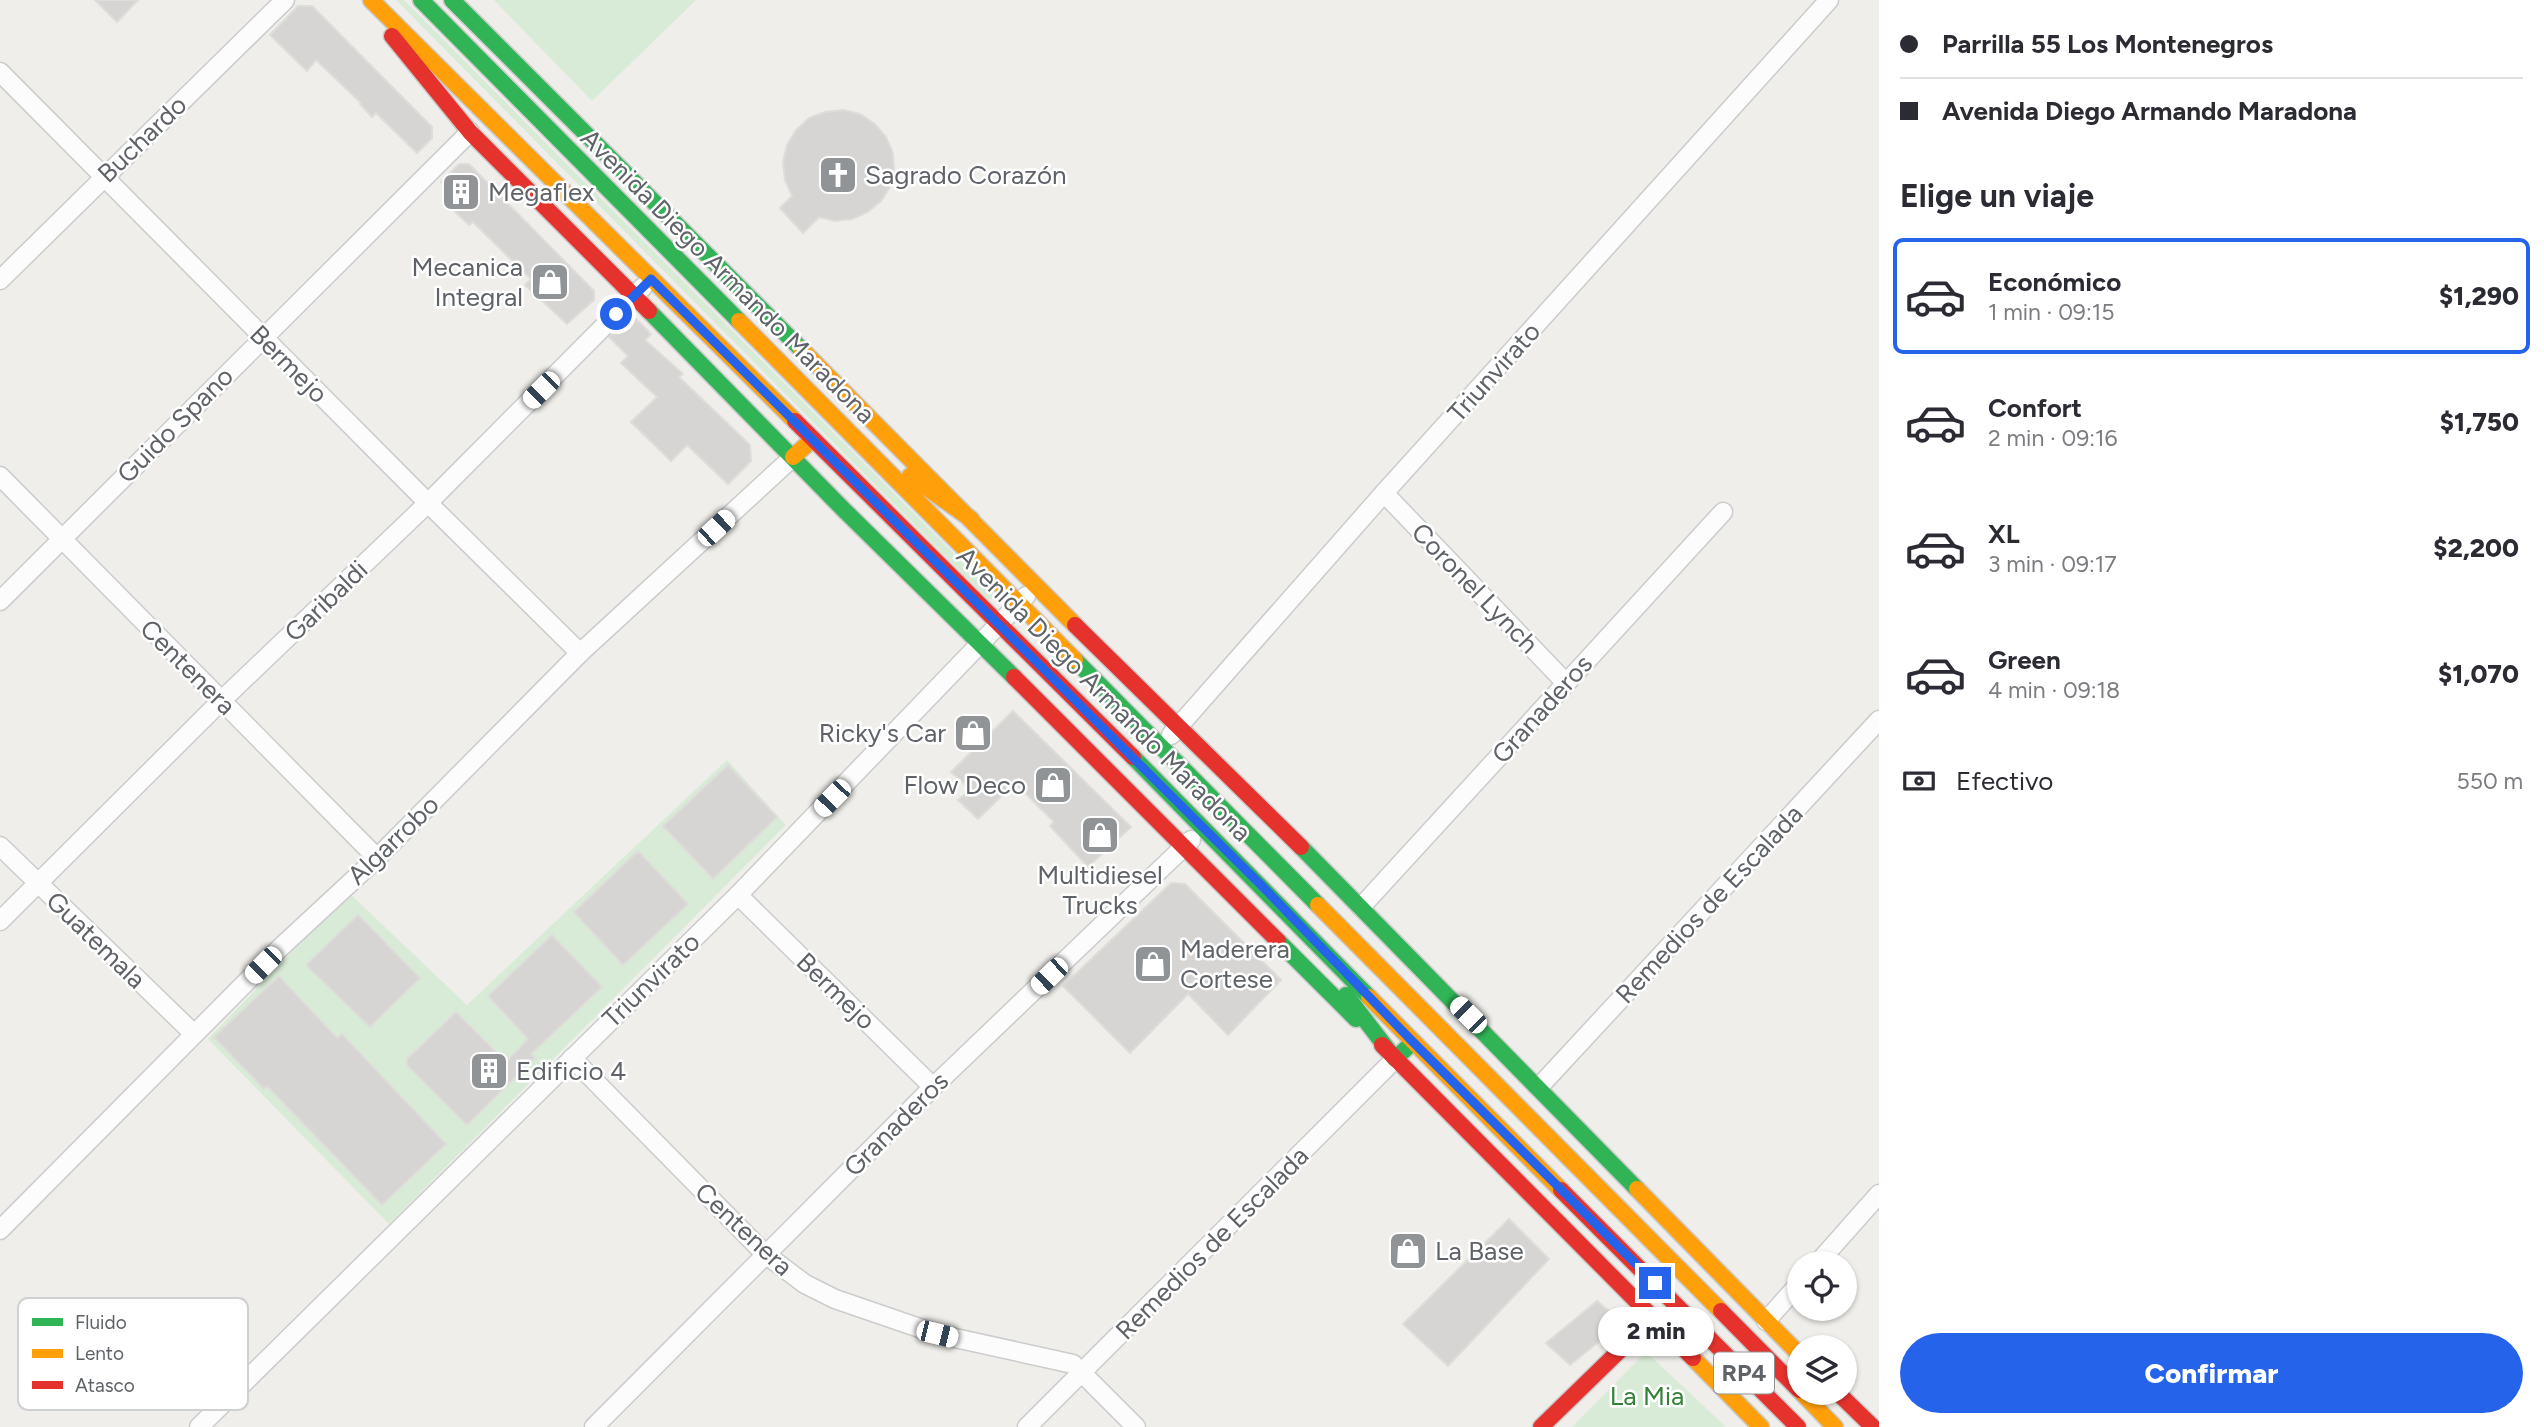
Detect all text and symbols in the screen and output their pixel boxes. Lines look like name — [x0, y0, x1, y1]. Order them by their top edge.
text: Parrilla 55 Los Montenegros — [1942, 28, 2273, 60]
street label: Buchardo — [91, 89, 193, 189]
text: Avenida Diego Armando Maradona — [1942, 95, 2357, 127]
street label: Avenida Diego Armando Maradona — [574, 122, 882, 430]
church icon: Sagrado Corazón — [817, 154, 859, 196]
place label: Sagrado Corazón — [865, 159, 1067, 191]
building icon: Megaflex — [440, 171, 482, 213]
place label: Megaflex — [488, 176, 595, 208]
text: Elige un viaje — [1900, 177, 2094, 215]
place label: Mecanica Integral — [412, 251, 523, 313]
shop icon: Mecanica Integral — [529, 261, 571, 303]
icon: car — [1904, 265, 1967, 328]
text: Económico — [1988, 266, 2121, 298]
text: $1,290 — [2439, 280, 2519, 312]
route start — [600, 298, 632, 330]
text: 1 min · 09:15 — [1988, 298, 2114, 326]
street label: Triunvirato — [1441, 316, 1547, 428]
street label: Bermejo — [243, 318, 335, 410]
street label: Guido Spano — [110, 360, 240, 490]
car — [519, 368, 564, 412]
icon: car — [1904, 391, 1967, 454]
text: Confort — [1988, 392, 2082, 424]
text: $1,750 — [2440, 406, 2519, 438]
text: 2 min · 09:16 — [1988, 424, 2118, 452]
car — [694, 506, 739, 550]
street label: Coronel Lynch — [1405, 516, 1545, 660]
icon: car — [1904, 517, 1967, 580]
text: XL — [1988, 518, 2020, 550]
text: $2,200 — [2433, 532, 2519, 564]
street label: Avenida Diego Armando Maradona — [950, 540, 1258, 848]
text: 3 min · 09:17 — [1988, 550, 2117, 578]
street label: Garibaldi — [278, 554, 374, 648]
street label: Centenera — [133, 612, 243, 722]
icon: car — [1904, 643, 1967, 706]
text: Green — [1988, 644, 2061, 676]
street label: Granaderos — [1485, 648, 1599, 770]
text: $1,070 — [2438, 658, 2519, 690]
text: 4 min · 09:18 — [1988, 676, 2120, 704]
shop icon: Ricky's Car — [952, 712, 994, 754]
place label: Ricky's Car — [819, 717, 946, 749]
icon: cash — [1900, 762, 1938, 800]
shop icon: Flow Deco — [1032, 764, 1074, 806]
text: Efectivo — [1956, 765, 2053, 797]
text: 550 m — [2457, 767, 2523, 795]
place label: Flow Deco — [903, 769, 1026, 801]
car — [810, 776, 855, 820]
street label: Algarrobo — [341, 789, 445, 891]
street label: Remedios de Escalada — [1609, 798, 1809, 1010]
shop icon: Multidiesel Trucks — [1079, 814, 1121, 856]
place label: Multidiesel Trucks — [1037, 859, 1163, 921]
street label: Guatemala — [40, 885, 152, 995]
street label: Triunvirato — [596, 926, 706, 1034]
place label: Maderera Cortese — [1180, 933, 1290, 995]
car — [241, 943, 286, 987]
shop icon: Maderera Cortese — [1132, 943, 1174, 985]
street label: Bermejo — [790, 946, 882, 1036]
car — [1027, 954, 1072, 998]
car — [1446, 993, 1491, 1037]
building icon: Edificio 4 — [468, 1050, 510, 1092]
place label: Edificio 4 — [516, 1055, 626, 1087]
street label: Granaderos — [837, 1065, 955, 1183]
street label: Remedios de Escalada — [1109, 1140, 1315, 1346]
street label: Centenera — [688, 1176, 800, 1282]
shop icon: La Base — [1387, 1230, 1429, 1272]
place label: La Base — [1435, 1235, 1524, 1267]
map controls — [1787, 1251, 1857, 1405]
button: locate — [1787, 1251, 1857, 1321]
route end — [1639, 1267, 1671, 1299]
legend — [18, 1298, 248, 1410]
callout: 2 min — [1597, 1308, 1713, 1356]
text: Fluido — [75, 1311, 127, 1334]
text: 2 min — [1627, 1317, 1685, 1345]
car — [915, 1319, 960, 1349]
button: Confirmar — [1900, 1333, 2523, 1413]
button: layers — [1787, 1335, 1857, 1405]
text: Lento — [75, 1342, 124, 1365]
road number: RP4 — [1714, 1352, 1774, 1394]
text: Atasco — [75, 1374, 135, 1397]
park label: La Mia — [1610, 1380, 1684, 1412]

